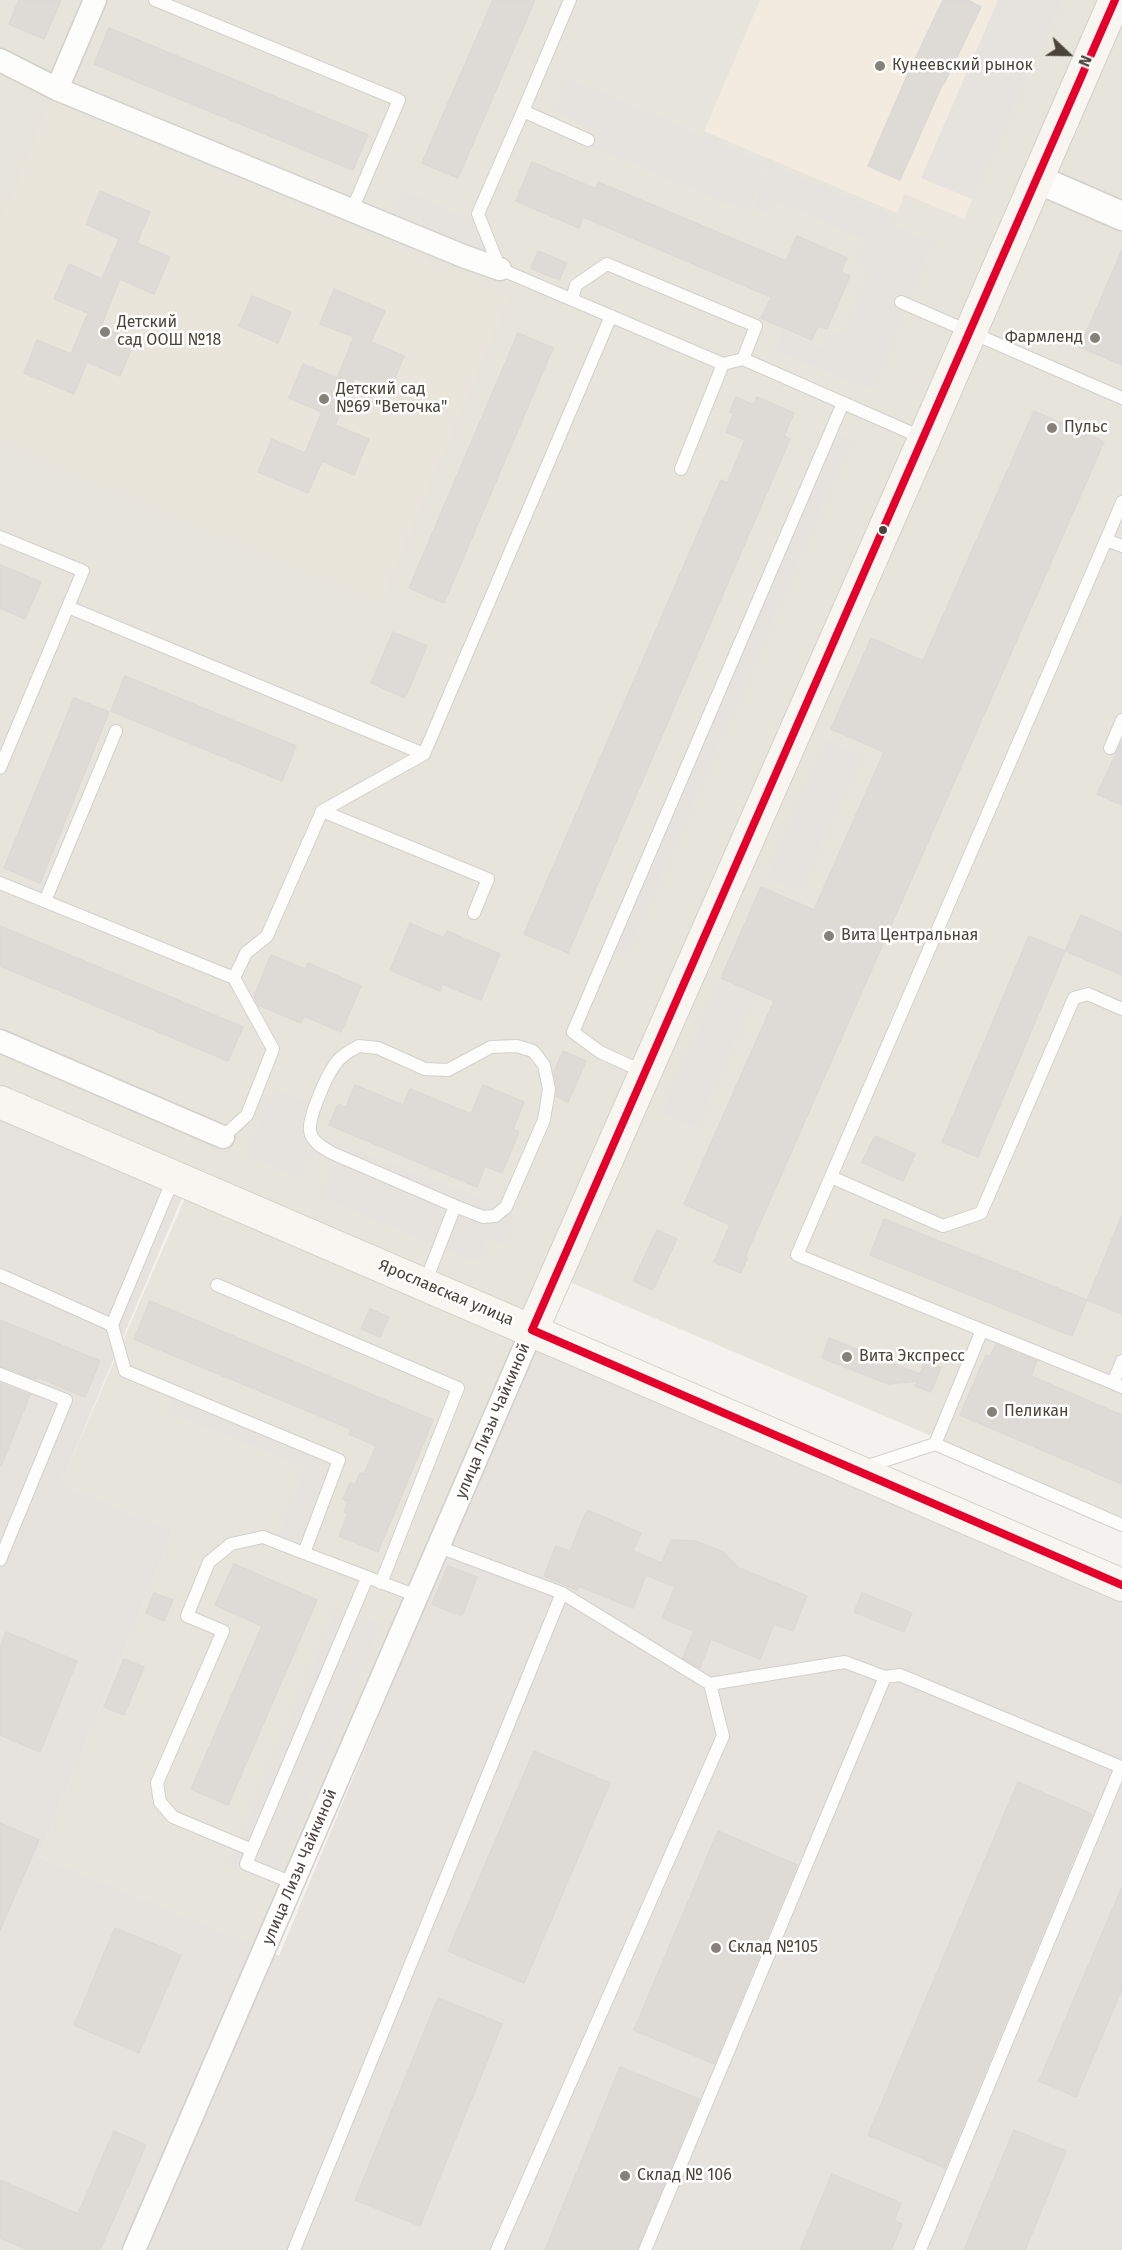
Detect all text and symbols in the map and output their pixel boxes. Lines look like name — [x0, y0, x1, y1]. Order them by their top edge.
north arrow — [1038, 24, 1098, 84]
text: N — [1074, 52, 1096, 69]
place label: Кунеевский рынок — [892, 56, 1033, 76]
marker: Кунеевский рынок — [873, 59, 887, 73]
place label: Детский сад ООШ №18 — [117, 313, 221, 351]
marker: Детский сад ООШ №18 — [98, 325, 112, 339]
place label: Фармленд — [1005, 328, 1083, 348]
marker: Фармленд — [1088, 331, 1102, 345]
place label: Детский сад №69 "Веточка" — [336, 380, 447, 418]
marker: Детский сад №69 "Веточка" — [317, 392, 331, 406]
place label: Пульс — [1064, 418, 1108, 438]
marker: Пульс — [1045, 421, 1059, 435]
unlabelled marker — [877, 524, 889, 536]
place label: Вита Центральная — [841, 926, 978, 946]
marker: Вита Центральная — [822, 929, 836, 943]
street label: Ярославская улица — [375, 1256, 517, 1330]
street label: улица Лизы Чайкиной — [451, 1340, 535, 1502]
place label: Вита Экспресс — [859, 1347, 965, 1367]
marker: Вита Экспресс — [840, 1350, 854, 1364]
place label: Пеликан — [1004, 1402, 1068, 1422]
marker: Пеликан — [985, 1405, 999, 1419]
street label: улица Лизы Чайкиной — [258, 1786, 342, 1948]
place label: Склад №105 — [728, 1938, 818, 1958]
marker: Склад №105 — [709, 1941, 723, 1955]
place label: Склад № 106 — [637, 2166, 732, 2186]
marker: Склад № 106 — [618, 2169, 632, 2183]

